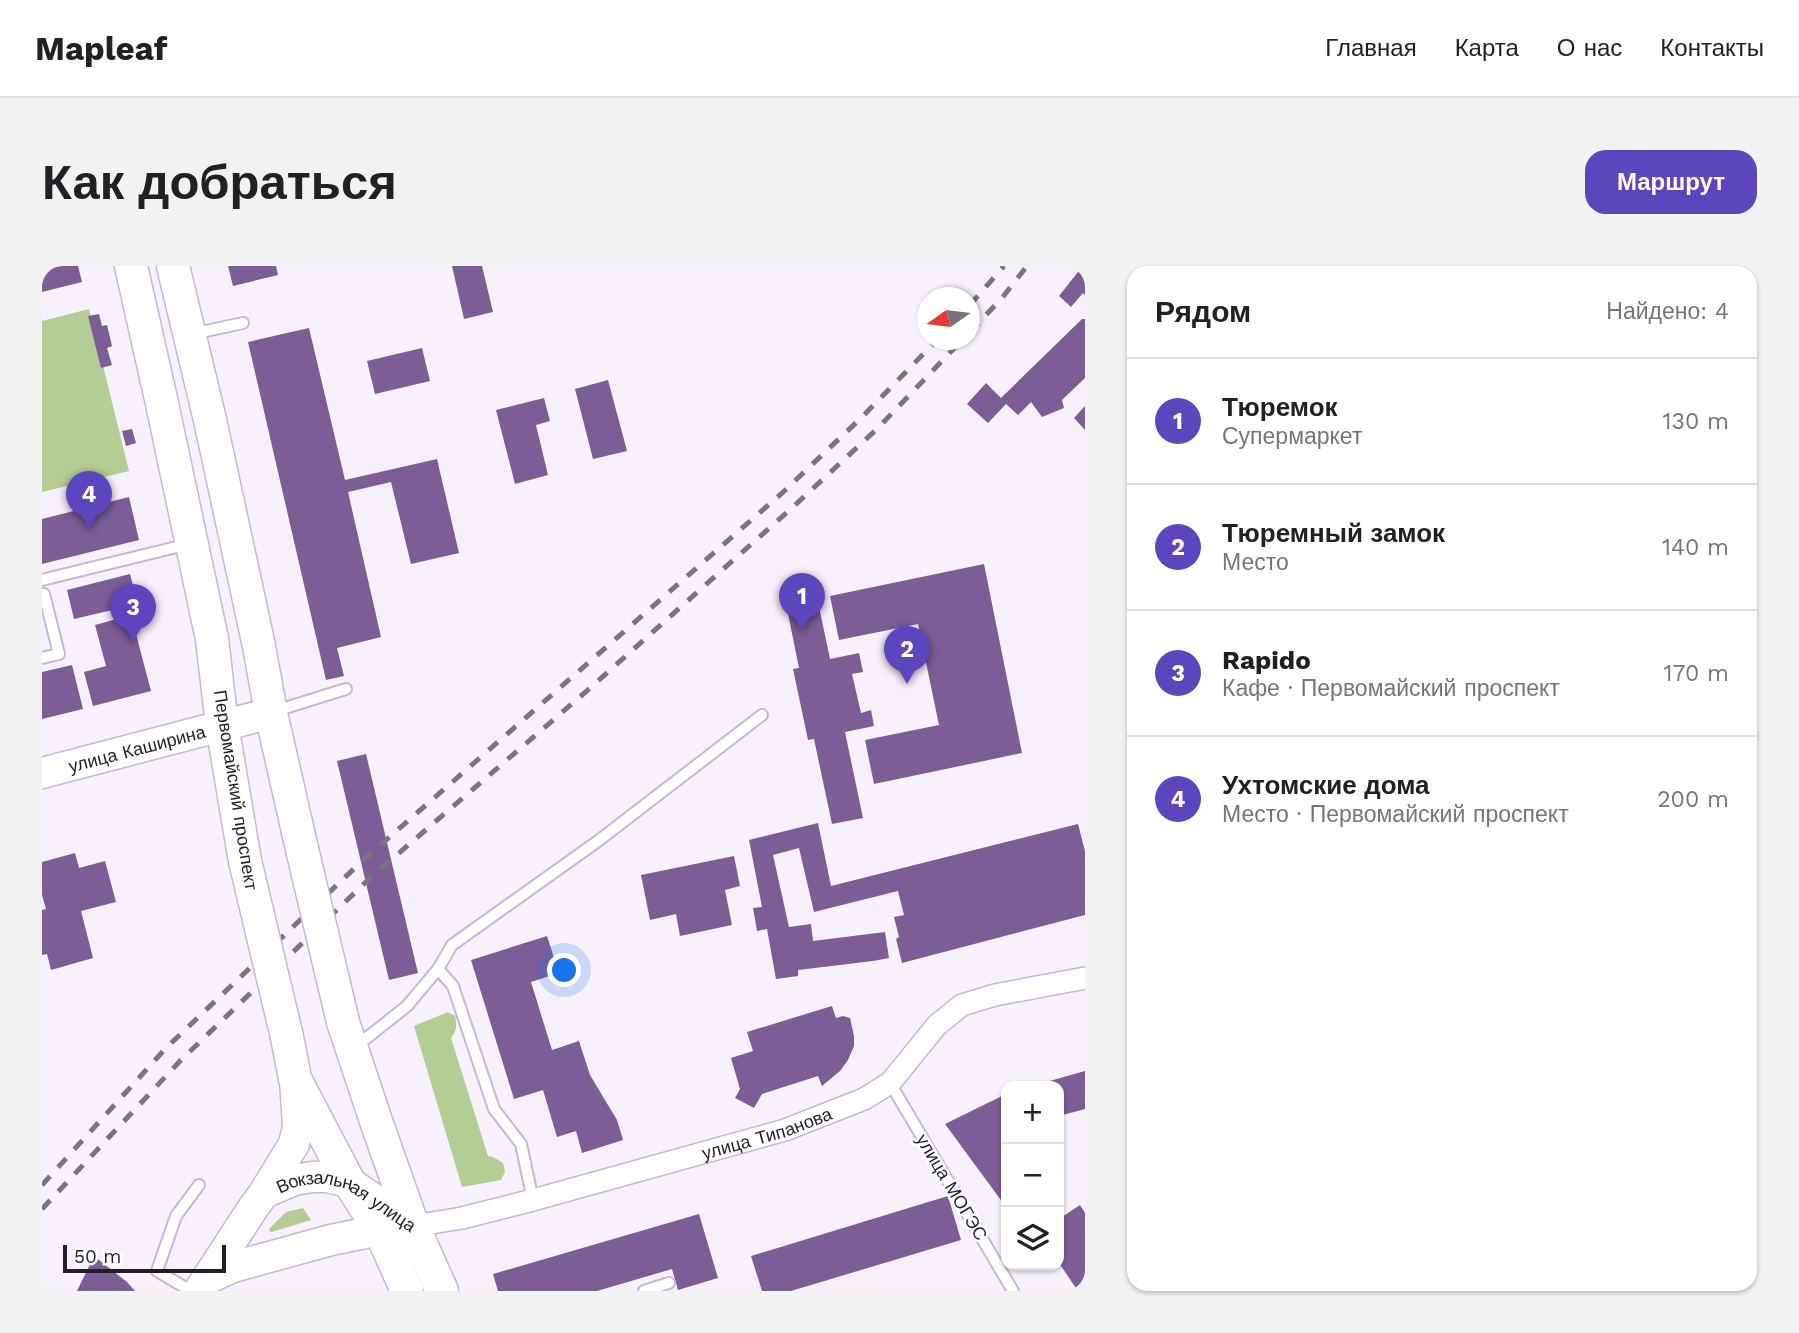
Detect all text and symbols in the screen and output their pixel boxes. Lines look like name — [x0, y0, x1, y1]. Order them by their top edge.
text: Mapleaf — [35, 29, 167, 68]
text: Главная — [1325, 34, 1417, 62]
text: Карта — [1455, 34, 1519, 62]
text: О нас — [1557, 34, 1622, 62]
text: Контакты — [1660, 34, 1764, 62]
button: Маршрут — [1585, 150, 1757, 214]
text: Как добраться — [42, 153, 397, 211]
north arrow — [917, 287, 980, 350]
text: Рядом — [1155, 294, 1251, 329]
text: Найдено: 4 — [1606, 298, 1729, 325]
text: Тюремок — [1222, 392, 1338, 422]
text: 1 — [1173, 408, 1183, 435]
text: 130 m — [1663, 408, 1729, 435]
text: Супермаркет — [1222, 423, 1362, 450]
pin: 4 — [66, 471, 112, 529]
text: Тюремный замок — [1222, 518, 1445, 548]
text: 2 — [1171, 534, 1185, 561]
text: 140 m — [1662, 534, 1729, 561]
text: Место — [1222, 549, 1289, 576]
pin: 1 — [779, 573, 825, 631]
pin: 3 — [110, 584, 156, 642]
pin: 2 — [884, 626, 930, 684]
text: Rapido — [1222, 645, 1311, 675]
text: 3 — [1171, 660, 1185, 687]
text: 170 m — [1664, 660, 1729, 687]
text: Кафе · Первомайский проспект — [1222, 675, 1560, 702]
street label: Первомайский проспект — [210, 688, 262, 892]
street label: улица Каширина — [66, 720, 208, 776]
text: Ухтомские дома — [1222, 770, 1430, 800]
text: 4 — [1171, 786, 1185, 813]
text: 200 m — [1657, 786, 1729, 813]
text: Место · Первомайский проспект — [1222, 801, 1569, 828]
your location — [547, 953, 581, 987]
map controls — [1001, 1081, 1064, 1270]
button: + — [1001, 1081, 1064, 1144]
street label: улица Типанова — [699, 1102, 835, 1163]
street label: улица МОГЭС — [912, 1130, 992, 1244]
button: − — [1001, 1144, 1064, 1207]
street label: Вокзальная улица — [273, 1166, 421, 1236]
button: layers — [1001, 1207, 1064, 1270]
scale bar — [63, 1242, 226, 1274]
text: 50 m — [74, 1245, 121, 1268]

